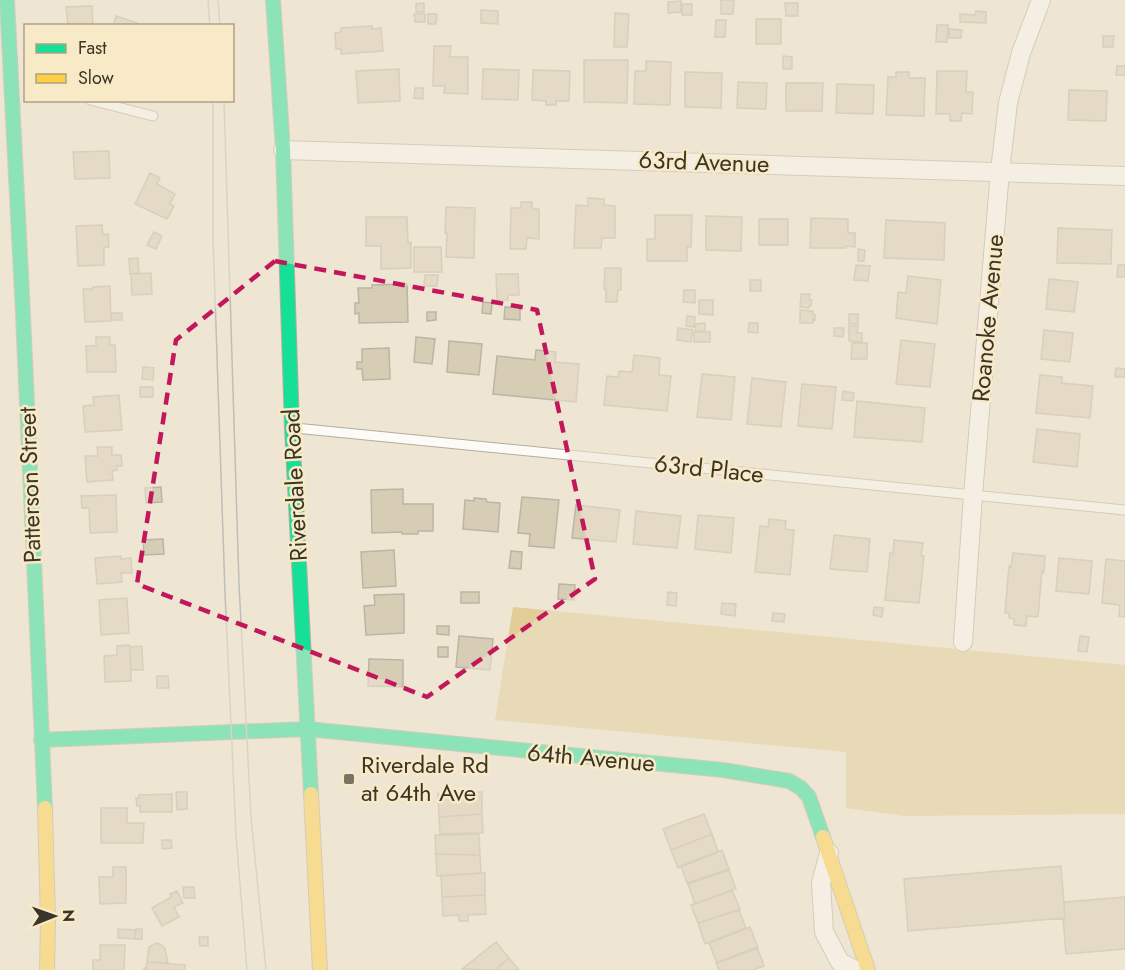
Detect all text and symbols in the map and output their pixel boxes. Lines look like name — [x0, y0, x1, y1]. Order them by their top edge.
legend — [24, 24, 234, 102]
text: Fast — [78, 35, 107, 61]
text: Slow — [78, 65, 115, 91]
street label: 63rd Avenue — [638, 142, 770, 181]
street label: Roanoke Avenue — [963, 233, 1012, 403]
street label: Patterson Street — [9, 406, 50, 564]
street label: Riverdale Road — [273, 408, 316, 562]
street label: 63rd Place — [652, 445, 766, 492]
street label: 64th Avenue — [526, 734, 656, 781]
place label: Riverdale Rd at 64th Ave — [361, 747, 489, 810]
marker: Riverdale Rd at 64th Ave — [342, 772, 356, 786]
north arrow — [24, 886, 84, 946]
text: N — [57, 909, 80, 922]

